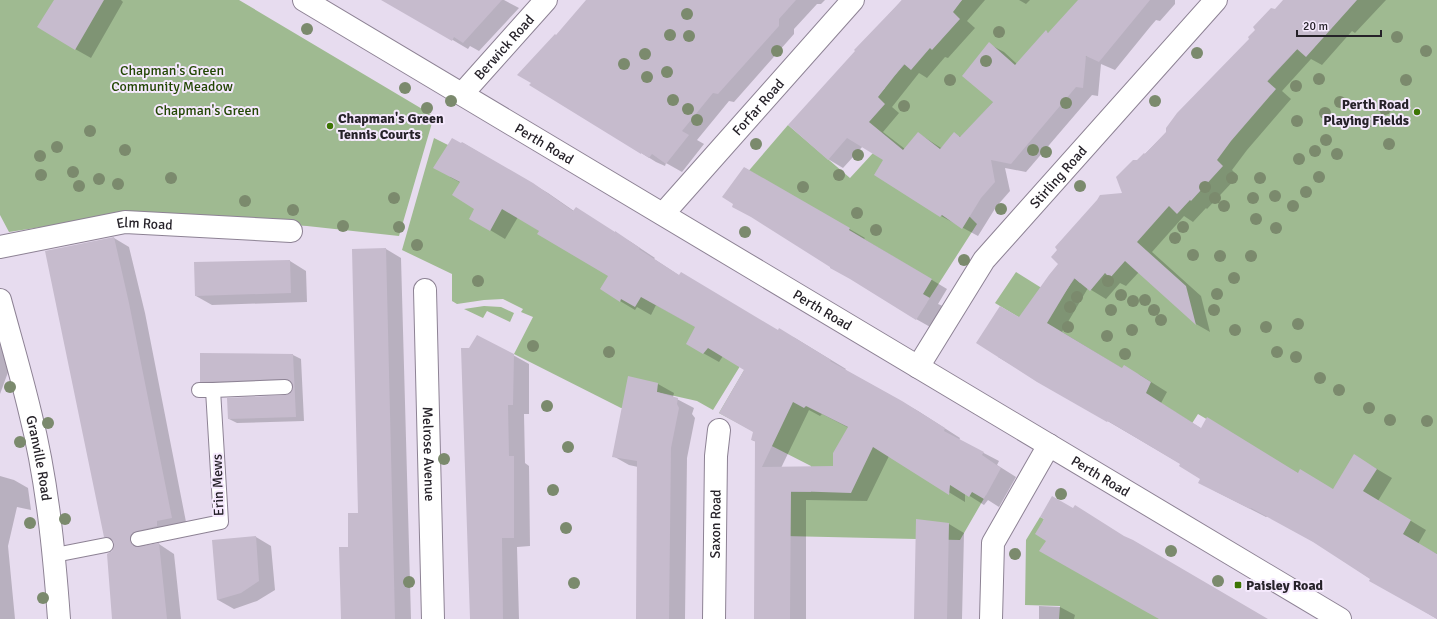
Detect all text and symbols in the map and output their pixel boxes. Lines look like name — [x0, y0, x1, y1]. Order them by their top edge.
street label: Berwick Road — [470, 11, 538, 83]
scale bar — [1297, 12, 1381, 38]
text: 20 m — [1303, 19, 1328, 34]
park label: Chapman's Green Community Meadow — [111, 62, 233, 95]
street label: Forfar Road — [728, 75, 787, 139]
place label: Perth Road Playing Fields — [1323, 96, 1409, 129]
park label: Chapman's Green — [155, 102, 259, 119]
marker: Perth Road Playing Fields — [1412, 107, 1422, 117]
place label: Chapman's Green Tennis Courts — [338, 110, 444, 143]
street label: Perth Road — [512, 119, 577, 168]
marker: Chapman's Green Tennis Courts — [325, 121, 335, 131]
street label: Stirling Road — [1026, 142, 1090, 212]
street label: Elm Road — [115, 213, 173, 233]
street label: Perth Road — [790, 286, 855, 334]
street label: Melrose Avenue — [419, 406, 439, 501]
street label: Granville Road — [23, 414, 56, 502]
street label: Perth Road — [1068, 452, 1133, 500]
street label: Erin Mews — [208, 454, 228, 516]
street label: Saxon Road — [706, 489, 724, 559]
place label: Paisley Road — [1246, 577, 1324, 594]
marker: Paisley Road — [1233, 580, 1243, 590]

